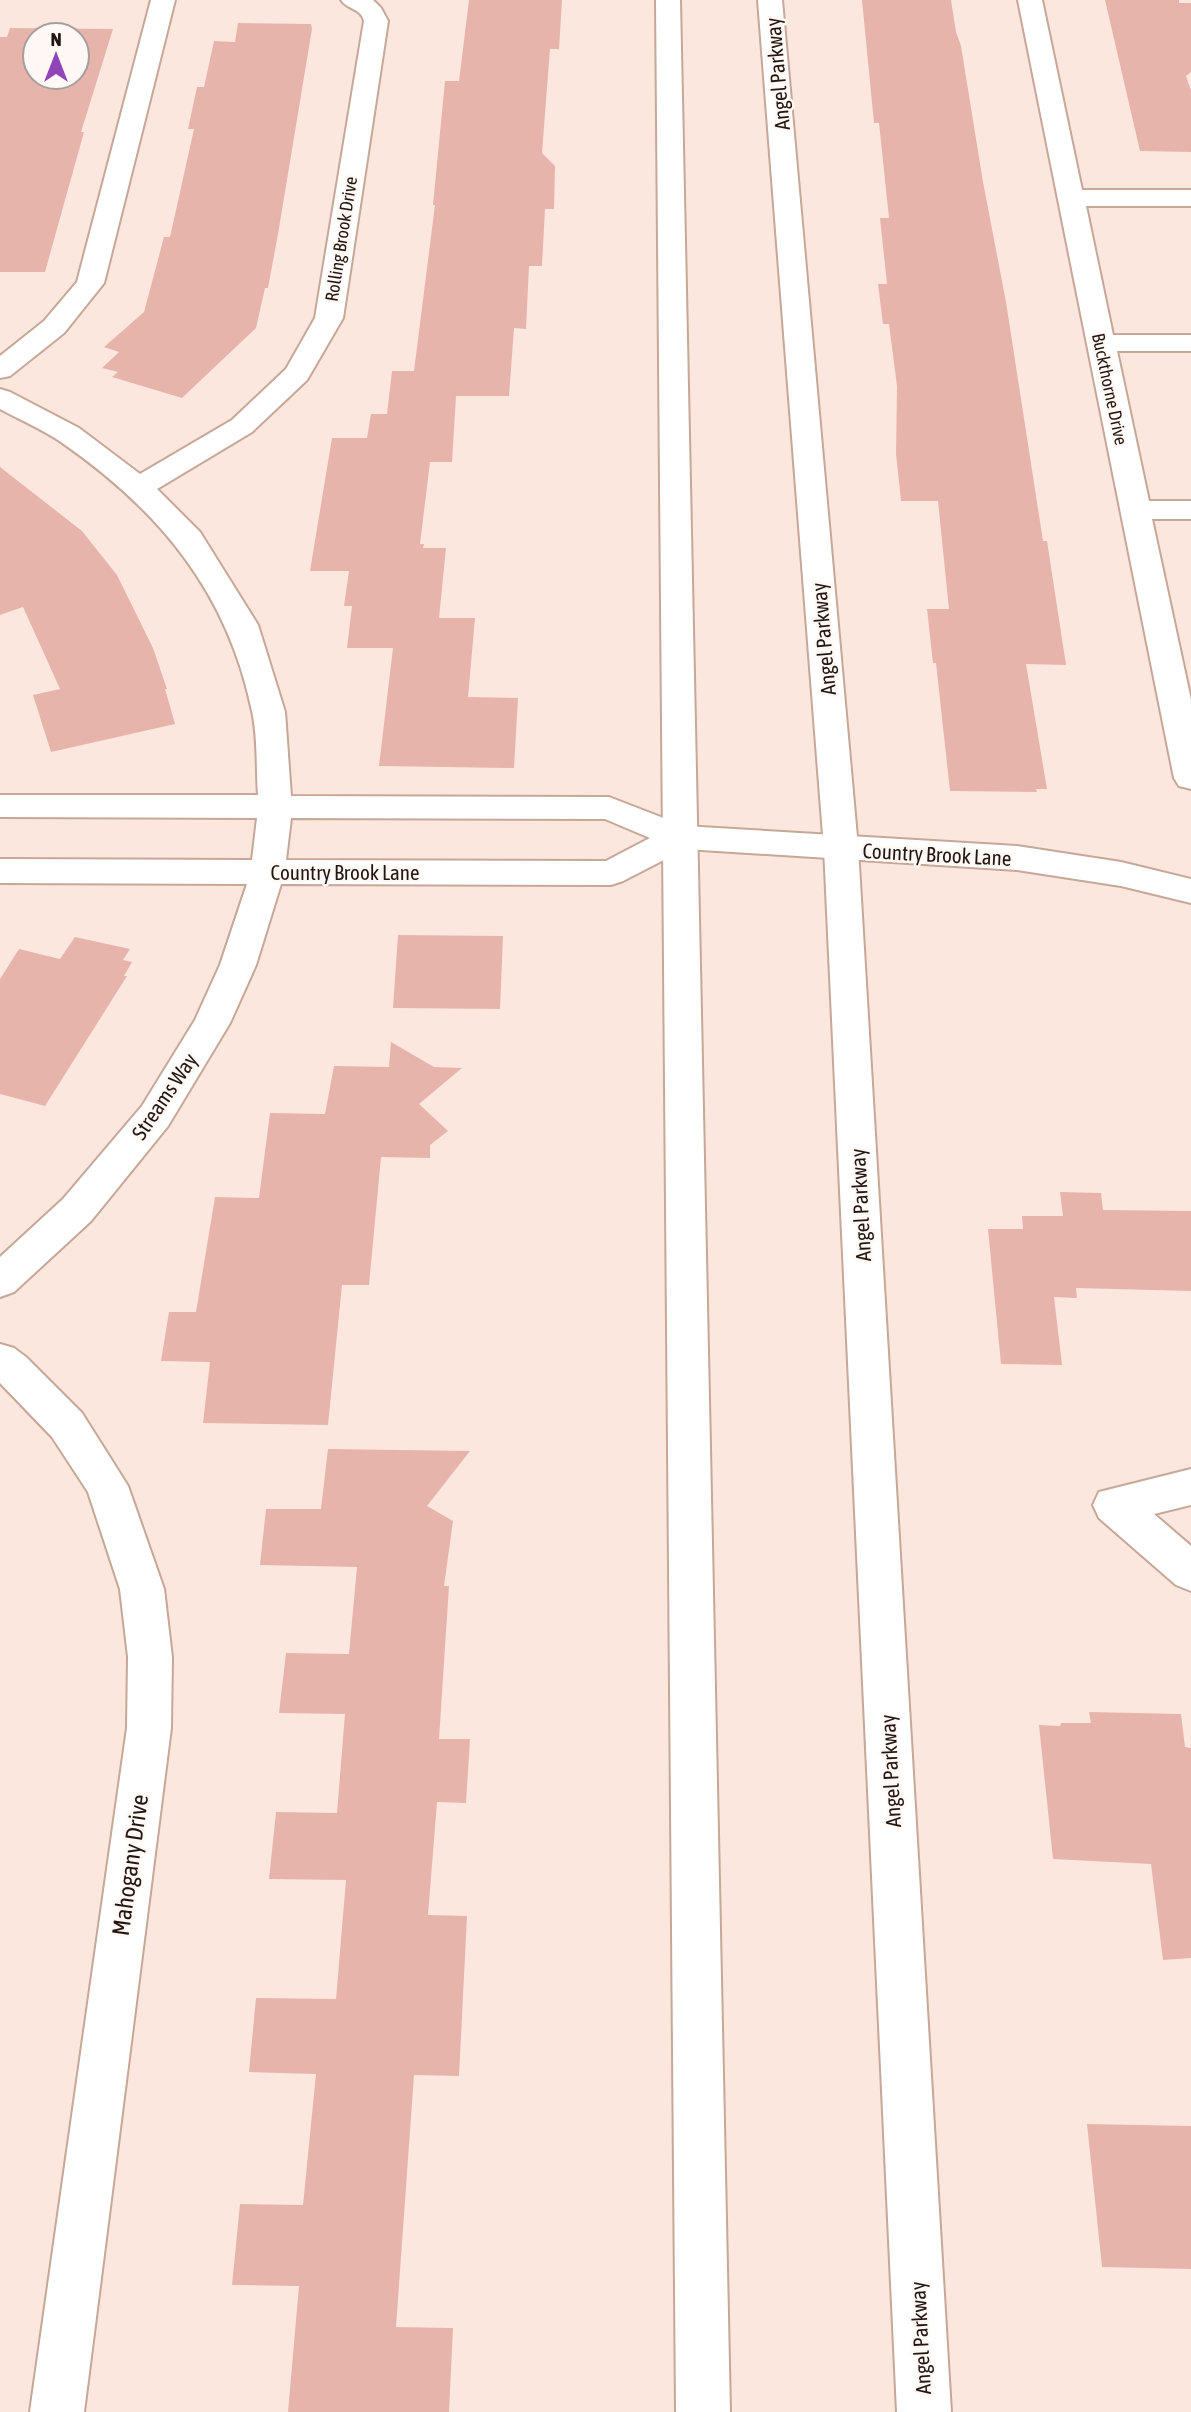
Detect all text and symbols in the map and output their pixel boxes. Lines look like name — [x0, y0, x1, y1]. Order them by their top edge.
street label: Angel Parkway — [760, 16, 794, 131]
north arrow — [21, 21, 91, 91]
text: N — [50, 28, 62, 50]
street label: Rolling Brook Drive — [321, 175, 361, 303]
street label: Buckthorne Drive — [1088, 331, 1132, 447]
street label: Angel Parkway — [806, 581, 840, 696]
street label: Country Brook Lane — [862, 838, 1012, 870]
street label: Country Brook Lane — [270, 860, 420, 884]
street label: Streams Way — [126, 1048, 202, 1144]
street label: Angel Parkway — [845, 1148, 875, 1262]
street label: Angel Parkway — [875, 1714, 905, 1828]
street label: Mahogany Drive — [107, 1793, 153, 1937]
street label: Angel Parkway — [905, 2281, 935, 2395]

